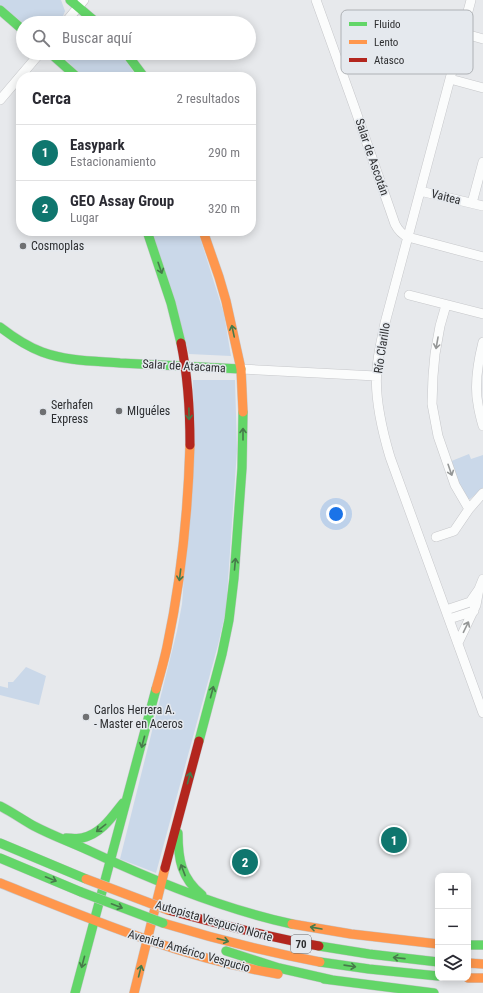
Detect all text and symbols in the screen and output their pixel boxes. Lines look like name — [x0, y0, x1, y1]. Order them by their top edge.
legend — [341, 10, 473, 74]
search box — [16, 16, 256, 60]
text: Fluido — [374, 18, 401, 31]
icon: search — [30, 27, 52, 49]
text: Buscar aquí — [62, 29, 132, 47]
text: Lento — [374, 36, 399, 49]
text: Atasco — [374, 54, 405, 67]
text: Cerca — [32, 88, 71, 108]
text: 2 resultados — [176, 91, 240, 106]
street label: Salar de Ascotán — [352, 117, 392, 197]
text: Easypark — [70, 136, 125, 154]
text: 1 — [42, 145, 48, 160]
text: 290 m — [208, 145, 240, 160]
text: Estacionamiento — [70, 154, 156, 169]
street label: Vaitea — [430, 187, 462, 207]
text: GEO Assay Group — [70, 192, 174, 210]
text: 2 — [42, 201, 48, 216]
text: 320 m — [208, 201, 240, 216]
text: Lugar — [70, 210, 99, 225]
place label: Cosmoplas — [31, 239, 84, 253]
marker: Cosmoplas — [18, 241, 28, 251]
one-way arrow — [156, 261, 164, 273]
street label: Río Clarillo — [371, 322, 393, 374]
one-way arrow — [228, 325, 236, 338]
one-way arrow — [433, 336, 441, 349]
street label: Salar de Atacama — [142, 357, 226, 375]
place label: Serhafen Express — [51, 398, 93, 426]
place label: MIguéles — [127, 404, 170, 418]
marker: MIguéles — [114, 406, 124, 416]
marker: Serhafen Express — [38, 407, 48, 417]
one-way arrow — [186, 407, 193, 420]
one-way arrow — [239, 428, 247, 441]
one-way arrow — [447, 463, 454, 476]
your location — [326, 504, 346, 524]
one-way arrow — [232, 558, 239, 571]
one-way arrow — [176, 568, 184, 581]
one-way arrow — [463, 621, 470, 633]
one-way arrow — [209, 685, 216, 698]
place label: Carlos Herrera A. - Master en Aceros — [94, 703, 183, 731]
marker: Carlos Herrera A. - Master en Aceros — [81, 712, 91, 722]
one-way arrow — [138, 735, 146, 748]
one-way arrow — [185, 772, 193, 785]
one-way arrow — [95, 824, 106, 832]
pin: 1 — [381, 825, 407, 855]
pin: 2 — [232, 847, 258, 877]
one-way arrow — [179, 865, 187, 877]
map controls — [435, 873, 471, 981]
button: + — [435, 873, 471, 909]
one-way arrow — [44, 876, 56, 884]
street label: Autopista Vespucio Norte — [154, 898, 275, 945]
one-way arrow — [110, 902, 122, 910]
button: − — [435, 909, 471, 945]
one-way arrow — [310, 924, 323, 932]
street label: Avenida Américo Vespucio — [126, 927, 252, 975]
road number: 70 — [291, 935, 311, 953]
one-way arrow — [216, 937, 229, 944]
button: layers — [435, 945, 471, 981]
one-way arrow — [79, 955, 87, 968]
one-way arrow — [393, 955, 406, 962]
one-way arrow — [343, 962, 356, 970]
one-way arrow — [137, 965, 144, 978]

